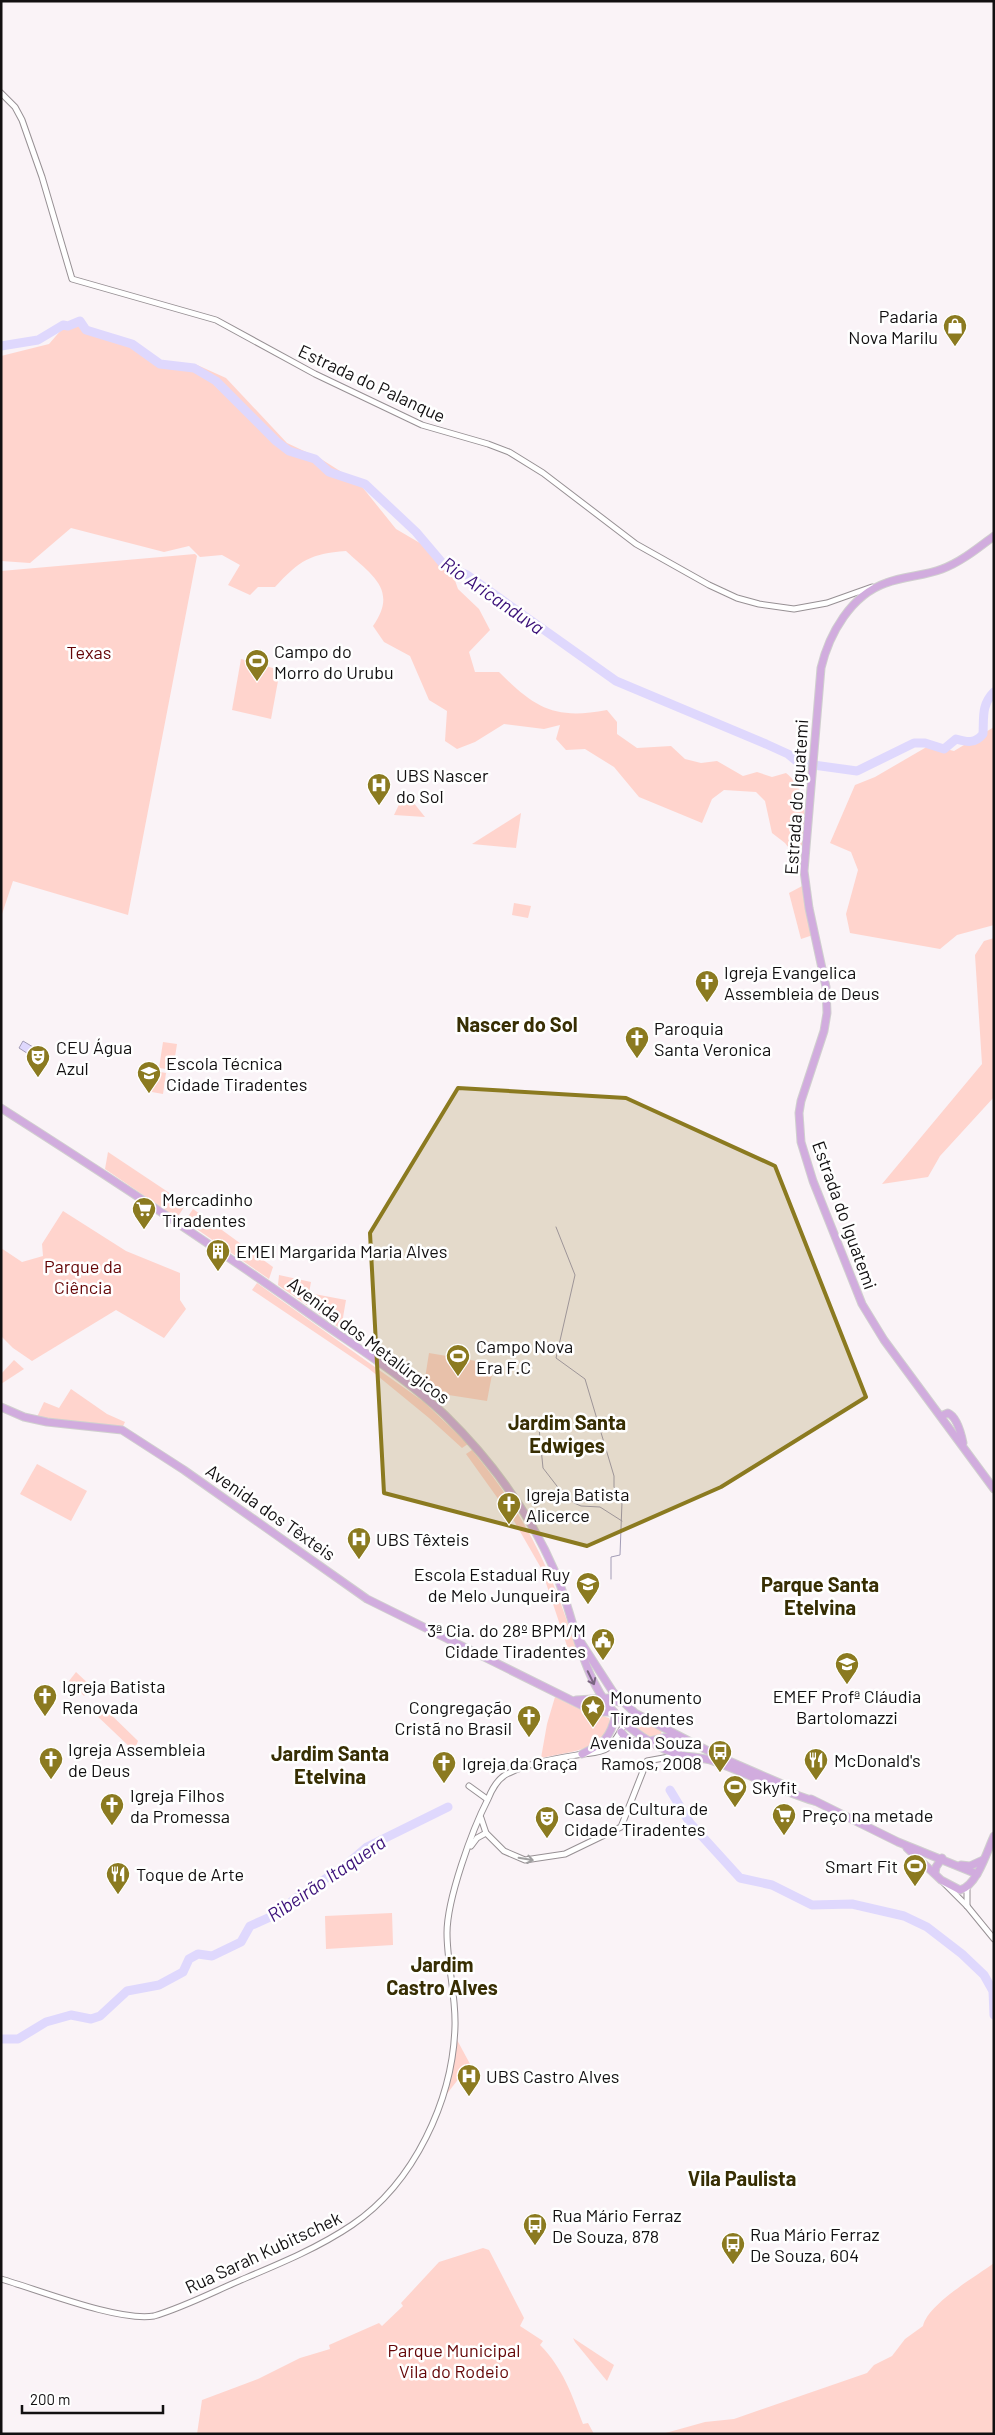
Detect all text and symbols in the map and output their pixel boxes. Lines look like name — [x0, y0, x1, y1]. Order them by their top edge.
place label: Padaria Nova Marilu — [848, 305, 938, 348]
shop icon: Padaria Nova Marilu — [942, 313, 968, 347]
street label: Estrada do Palanque — [295, 339, 449, 427]
water label: Rio Aricanduva — [437, 551, 549, 639]
place label: Campo do Morro do Urubu — [274, 640, 394, 683]
park label: Texas — [67, 641, 111, 663]
sports icon: Campo do Morro do Urubu — [244, 648, 270, 682]
street label: Estrada do Iguatemi — [780, 718, 812, 876]
place label: UBS Nascer do Sol — [396, 764, 489, 807]
hospital icon: UBS Nascer do Sol — [366, 772, 392, 806]
place label: Igreja Evangelica Assembleia de Deus — [724, 961, 879, 1004]
church icon: Igreja Evangelica Assembleia de Deus — [694, 969, 720, 1003]
district label: Nascer do Sol — [456, 1012, 578, 1036]
place label: Paroquia Santa Veronica — [654, 1017, 771, 1060]
church icon: Paroquia Santa Veronica — [624, 1025, 650, 1059]
place label: CEU Água Azul — [56, 1036, 132, 1079]
theatre icon: CEU Água Azul — [25, 1044, 51, 1078]
place label: Escola Técnica Cidade Tiradentes — [166, 1052, 307, 1095]
school or university icon: Escola Técnica Cidade Tiradentes — [136, 1060, 162, 1094]
street label: Estrada do Iguatemi — [808, 1138, 882, 1292]
place label: Mercadinho Tiradentes — [162, 1188, 253, 1231]
supermarket icon: Mercadinho Tiradentes — [131, 1196, 157, 1230]
building icon: EMEI Margarida Maria Alves — [205, 1238, 231, 1272]
place label: EMEI Margarida Maria Alves — [236, 1240, 447, 1262]
park label: Parque da Ciência — [44, 1255, 122, 1298]
street label: Avenida dos Metalúrgicos — [284, 1272, 454, 1408]
place label: Campo Nova Era F.C — [476, 1335, 573, 1378]
sports icon: Campo Nova Era F.C — [445, 1343, 471, 1377]
district label: Jardim Santa Edwiges — [508, 1410, 626, 1457]
street label: Avenida dos Têxteis — [202, 1459, 340, 1565]
place label: Igreja Batista Alicerce — [526, 1483, 629, 1526]
church icon: Igreja Batista Alicerce — [496, 1491, 522, 1525]
hospital icon: UBS Têxteis — [346, 1526, 372, 1560]
place label: UBS Têxteis — [376, 1528, 469, 1550]
place label: Escola Estadual Ruy de Melo Junqueira — [414, 1563, 570, 1606]
school or university icon: Escola Estadual Ruy de Melo Junqueira — [575, 1571, 601, 1605]
district label: Parque Santa Etelvina — [761, 1572, 879, 1619]
place label: 3ª Cia. do 28º BPM/M Cidade Tiradentes — [427, 1619, 586, 1662]
public building icon: 3ª Cia. do 28º BPM/M Cidade Tiradentes — [590, 1627, 616, 1661]
school or university icon: EMEF Profª Cláudia Bartolomazzi — [834, 1651, 860, 1685]
one-way arrow — [586, 1670, 596, 1685]
place label: Igreja Batista Renovada — [62, 1675, 165, 1718]
church icon: Igreja Batista Renovada — [32, 1683, 58, 1717]
place label: EMEF Profª Cláudia Bartolomazzi — [773, 1685, 921, 1728]
place label: Monumento Tiradentes — [610, 1686, 702, 1729]
place icon: Monumento Tiradentes — [580, 1694, 606, 1728]
place label: Congregação Cristã no Brasil — [395, 1696, 512, 1739]
church icon: Congregação Cristã no Brasil — [516, 1704, 542, 1738]
place label: Avenida Souza Ramos, 2008 — [590, 1731, 702, 1774]
place label: Igreja Assembleia de Deus — [68, 1738, 205, 1781]
bus stop icon: Avenida Souza Ramos, 2008 — [707, 1739, 733, 1773]
district label: Jardim Santa Etelvina — [271, 1741, 389, 1788]
church icon: Igreja Assembleia de Deus — [38, 1746, 64, 1780]
restaurant icon: McDonald's — [803, 1747, 829, 1781]
place label: McDonald's — [834, 1749, 921, 1771]
church icon: Igreja da Graça — [431, 1750, 457, 1784]
place label: Igreja da Graça — [462, 1752, 578, 1774]
sports icon: Skyfit — [722, 1774, 748, 1808]
place label: Skyfit — [752, 1776, 797, 1798]
place label: Igreja Filhos da Promessa — [130, 1784, 230, 1827]
church icon: Igreja Filhos da Promessa — [99, 1792, 125, 1826]
place label: Casa de Cultura de Cidade Tiradentes — [564, 1797, 708, 1840]
supermarket icon: Preço na metade — [771, 1802, 797, 1836]
place label: Preço na metade — [802, 1804, 933, 1826]
theatre icon: Casa de Cultura de Cidade Tiradentes — [534, 1805, 560, 1839]
water label: Ribeirão Itaquera — [262, 1830, 390, 1926]
sports icon: Smart Fit — [902, 1853, 928, 1887]
one-way arrow — [517, 1854, 533, 1864]
place label: Smart Fit — [825, 1855, 898, 1877]
restaurant icon: Toque de Arte — [105, 1861, 131, 1895]
place label: Toque de Arte — [136, 1863, 244, 1885]
district label: Jardim Castro Alves — [386, 1952, 498, 1999]
hospital icon: UBS Castro Alves — [456, 2063, 482, 2097]
place label: UBS Castro Alves — [486, 2065, 620, 2087]
district label: Vila Paulista — [688, 2166, 796, 2190]
place label: Rua Mário Ferraz De Souza, 878 — [552, 2204, 681, 2247]
street label: Rua Sarah Kubitschek — [181, 2206, 345, 2298]
bus stop icon: Rua Mário Ferraz De Souza, 878 — [522, 2212, 548, 2246]
place label: Rua Mário Ferraz De Souza, 604 — [750, 2223, 879, 2266]
bus stop icon: Rua Mário Ferraz De Souza, 604 — [720, 2231, 746, 2265]
park label: Parque Municipal Vila do Rodeio — [388, 2339, 520, 2382]
scale bar — [22, 2382, 164, 2414]
text: 200 m — [30, 2390, 70, 2408]

